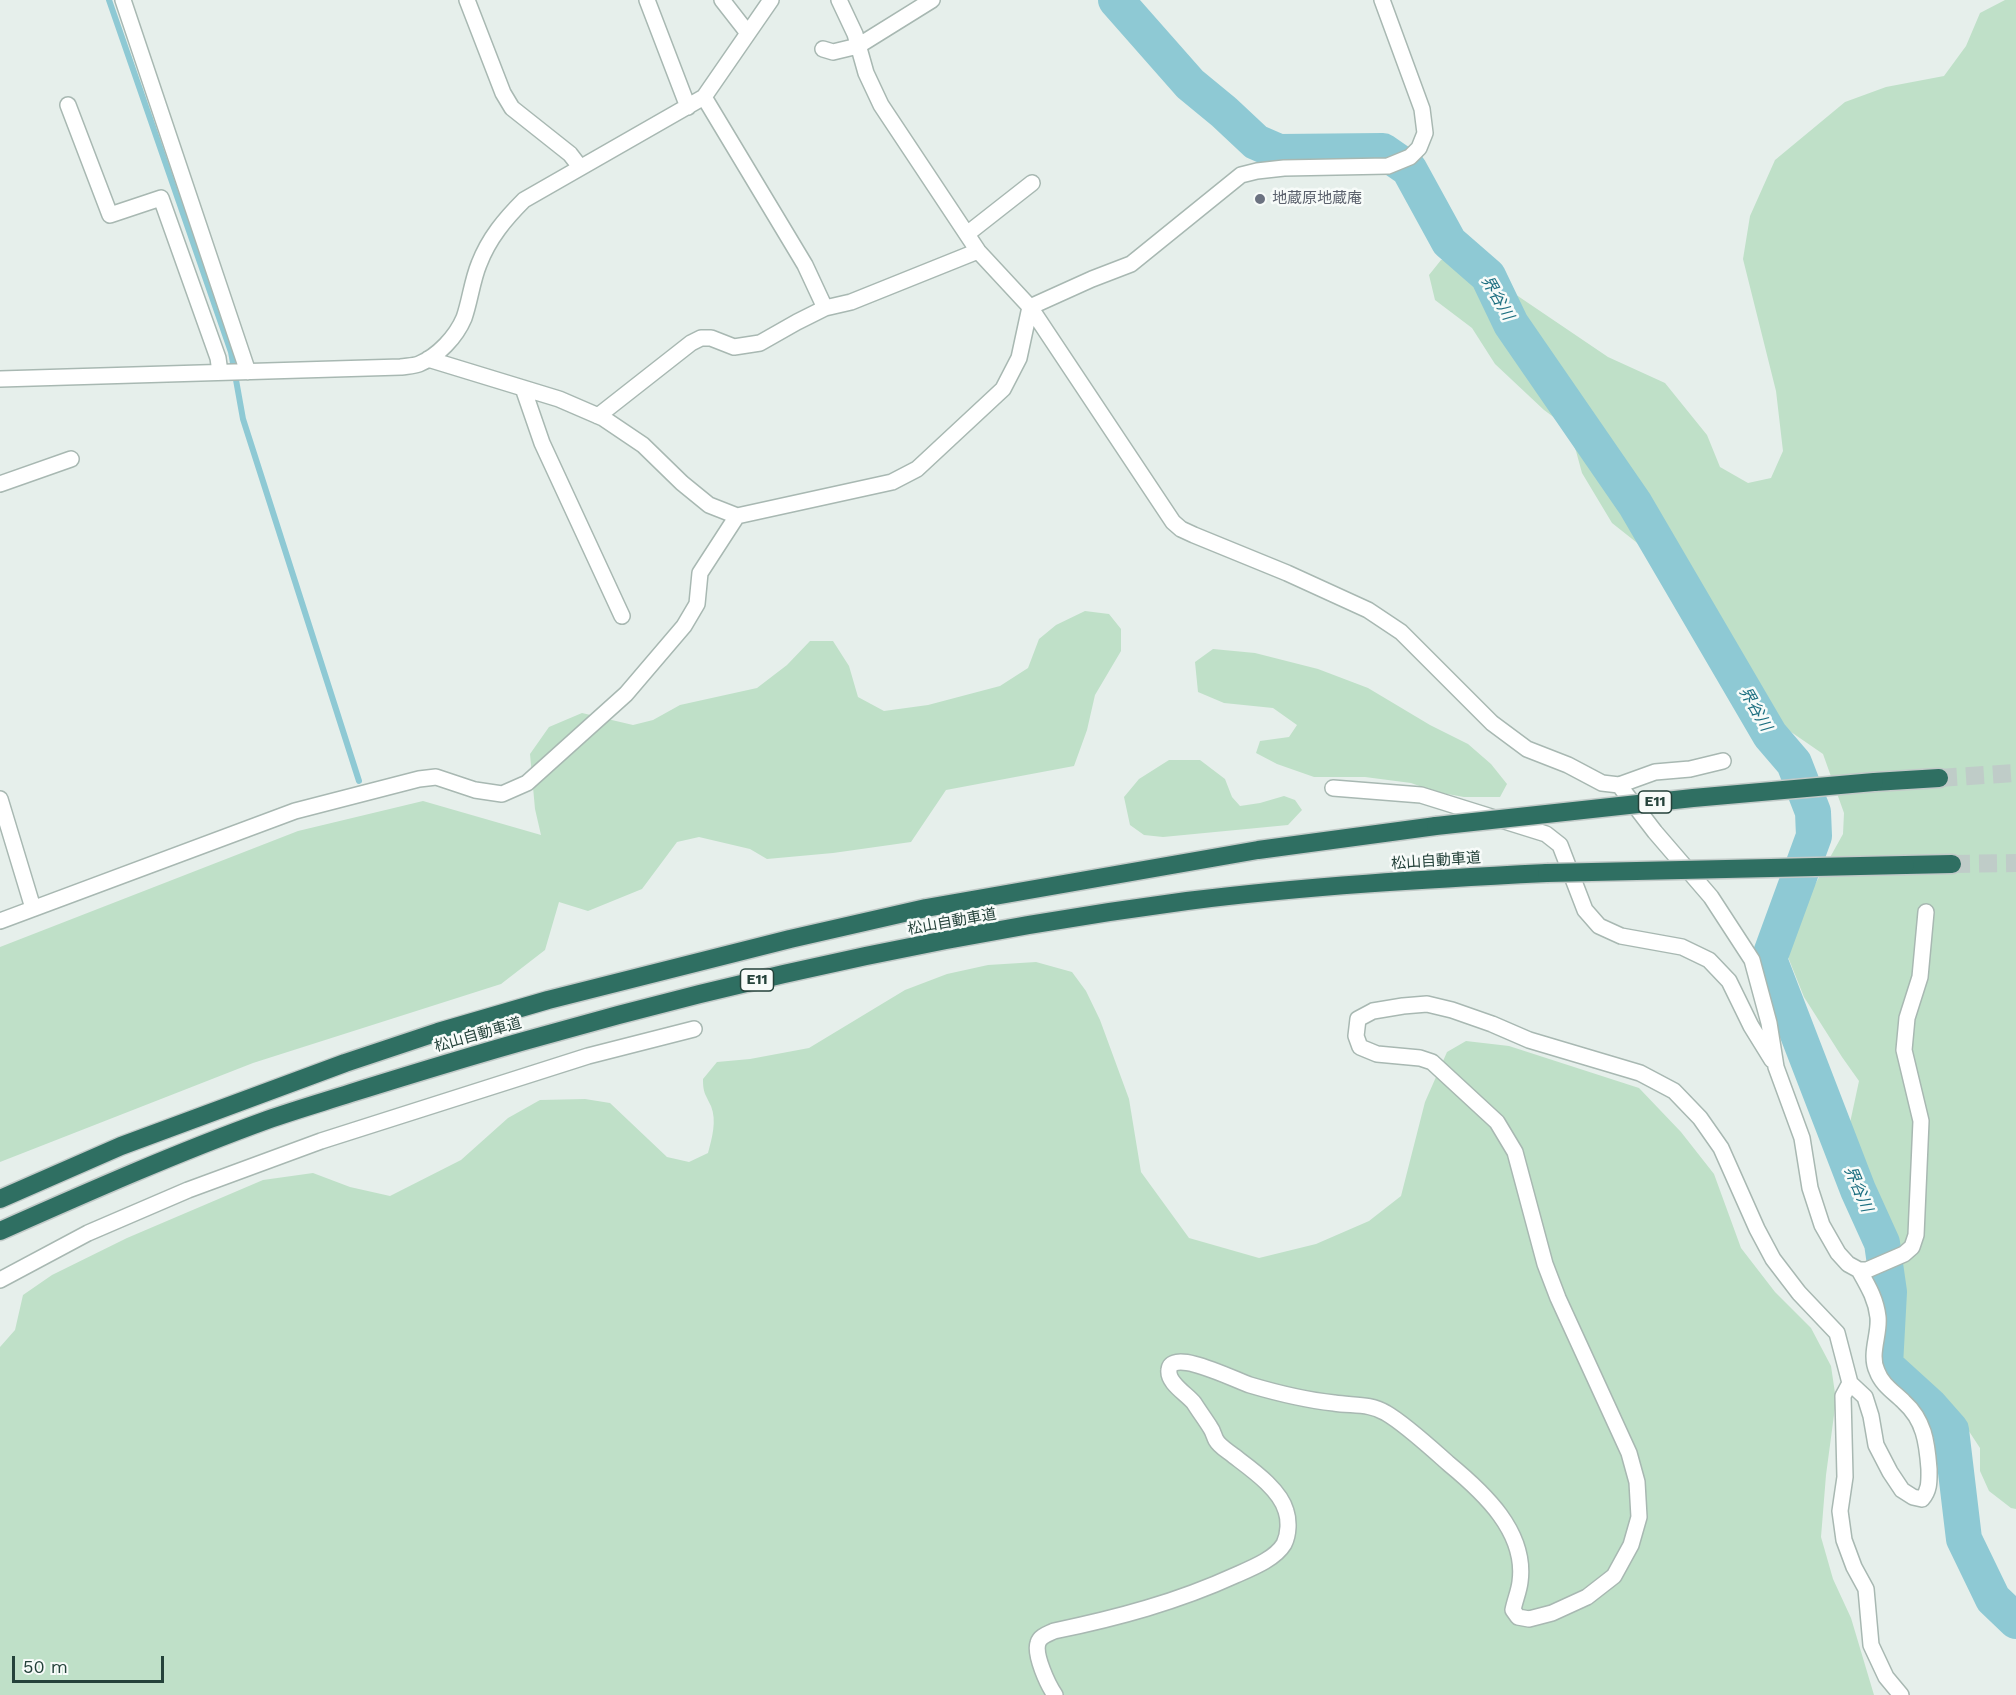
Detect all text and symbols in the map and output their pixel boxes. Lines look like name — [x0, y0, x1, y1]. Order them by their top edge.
place label: 地蔵原地蔵庵 — [1272, 190, 1362, 208]
marker: 地蔵原地蔵庵 — [1253, 192, 1267, 206]
water label: 界谷川 — [1477, 272, 1517, 324]
water label: 界谷川 — [1735, 683, 1775, 735]
road number: E11 — [1638, 791, 1672, 813]
street label: 松山自動車道 — [1390, 849, 1482, 873]
street label: 松山自動車道 — [906, 905, 998, 939]
road number: E11 — [740, 969, 774, 991]
street label: 松山自動車道 — [432, 1014, 524, 1056]
water label: 界谷川 — [1840, 1163, 1876, 1215]
scale bar — [15, 1644, 166, 1682]
text: 50 m — [23, 1656, 68, 1677]

